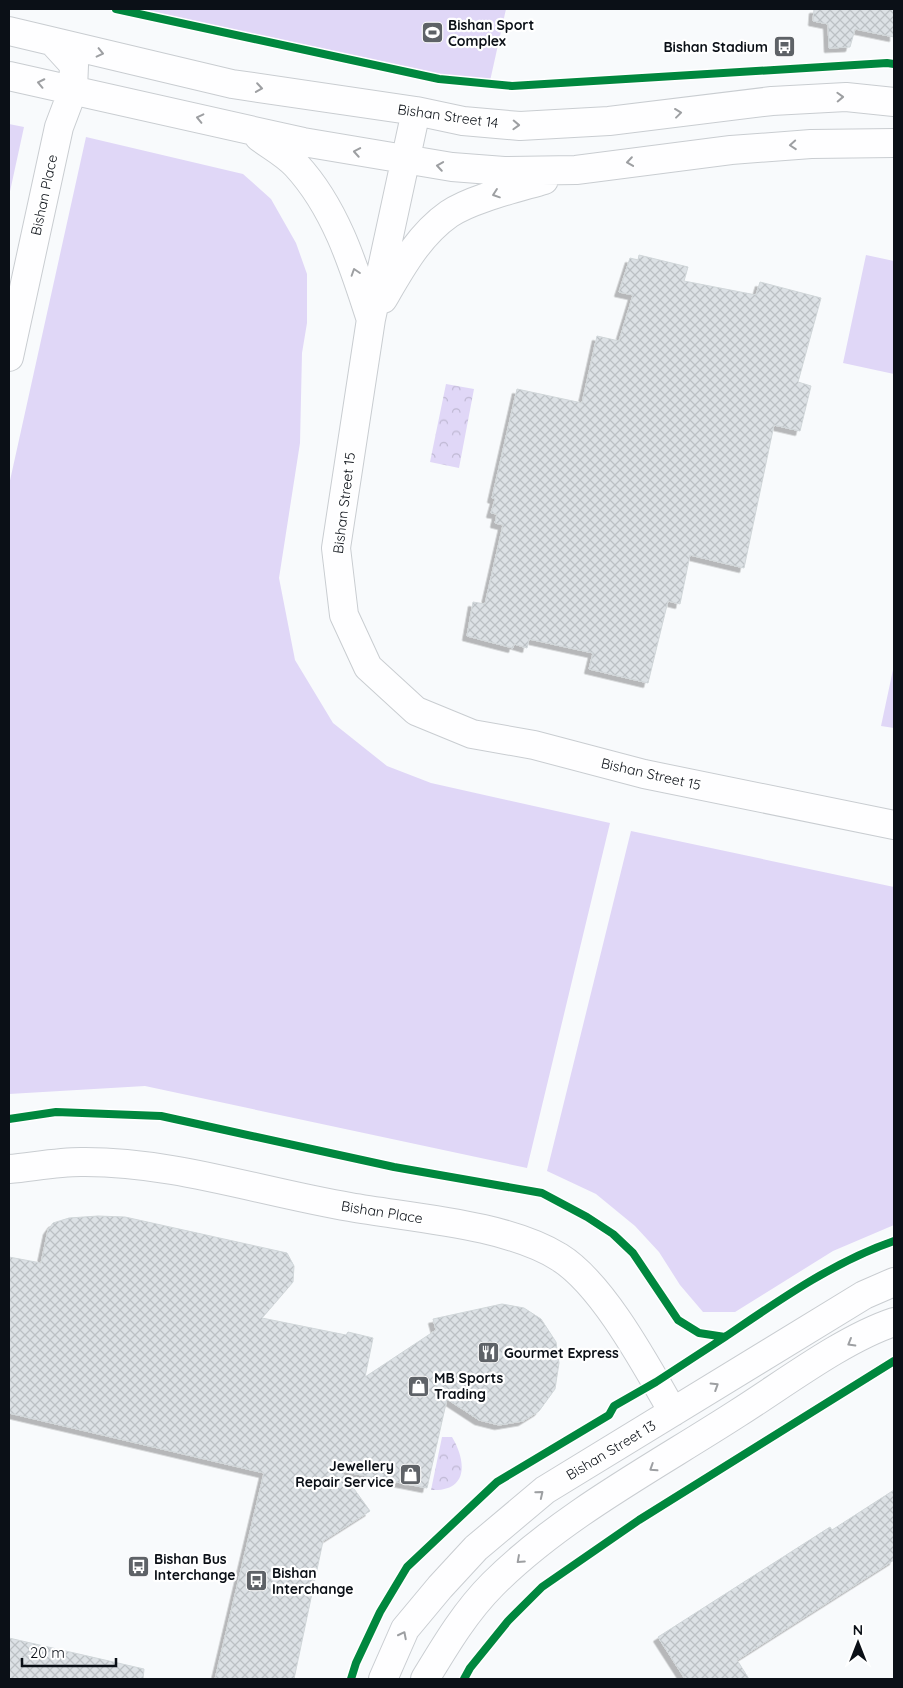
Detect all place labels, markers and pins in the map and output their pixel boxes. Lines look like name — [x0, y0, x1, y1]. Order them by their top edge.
place label: Bishan Sport Complex — [448, 16, 534, 50]
sports icon: Bishan Sport Complex — [420, 21, 444, 45]
bus stop icon: Bishan Stadium — [772, 35, 796, 59]
place label: Bishan Stadium — [663, 38, 768, 56]
restaurant icon: Gourmet Express — [476, 1341, 500, 1365]
place label: Gourmet Express — [504, 1344, 619, 1362]
place label: MB Sports Trading — [434, 1369, 504, 1403]
shop icon: MB Sports Trading — [406, 1374, 430, 1398]
place label: Jewellery Repair Service — [295, 1457, 394, 1491]
shop icon: Jewellery Repair Service — [398, 1462, 422, 1486]
place label: Bishan Bus Interchange — [154, 1550, 235, 1584]
bus stop icon: Bishan Bus Interchange — [126, 1555, 150, 1579]
place label: Bishan Interchange — [272, 1564, 353, 1598]
bus stop icon: Bishan Interchange — [244, 1569, 268, 1593]

